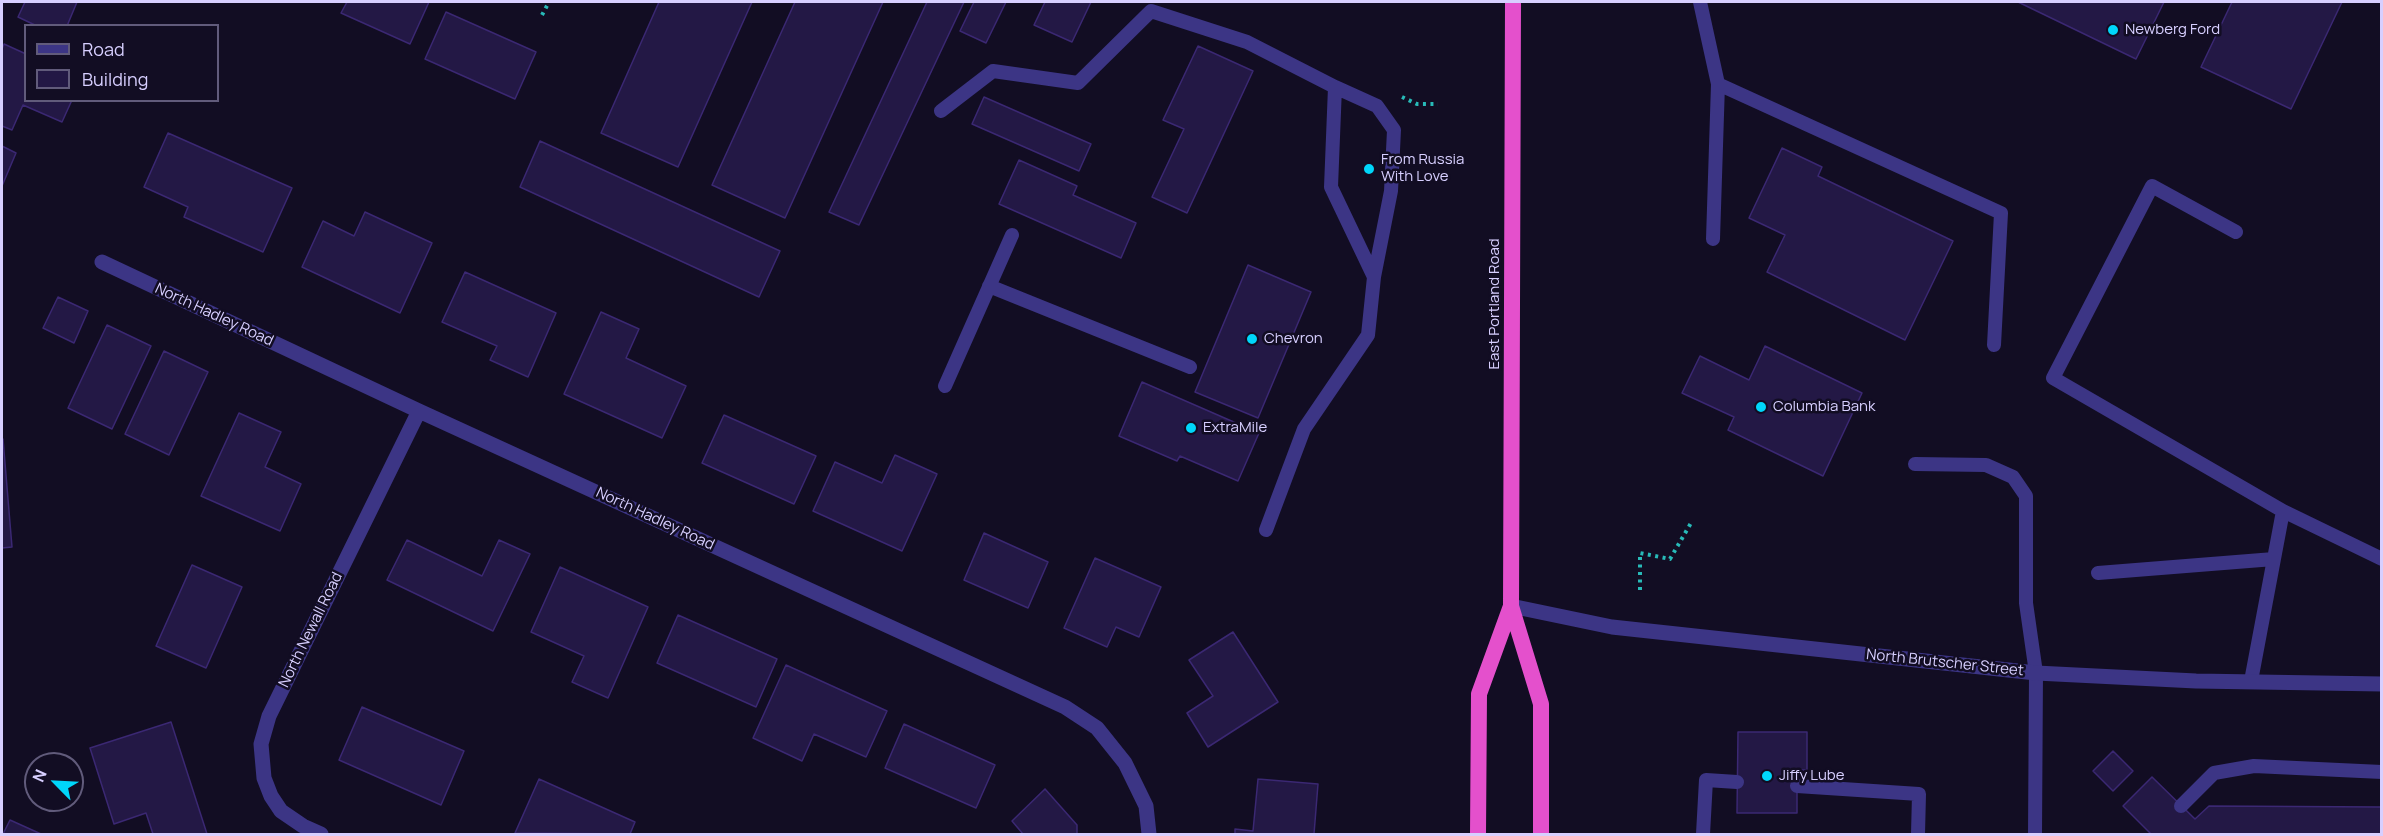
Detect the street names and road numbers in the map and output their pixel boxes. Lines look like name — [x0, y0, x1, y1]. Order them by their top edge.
street label: East Portland Road — [1486, 238, 1504, 370]
street label: North Hadley Road — [152, 280, 276, 350]
street label: North Hadley Road — [593, 484, 717, 554]
street label: North Newall Road — [275, 569, 347, 691]
street label: North Brutscher Street — [1865, 646, 2025, 680]

